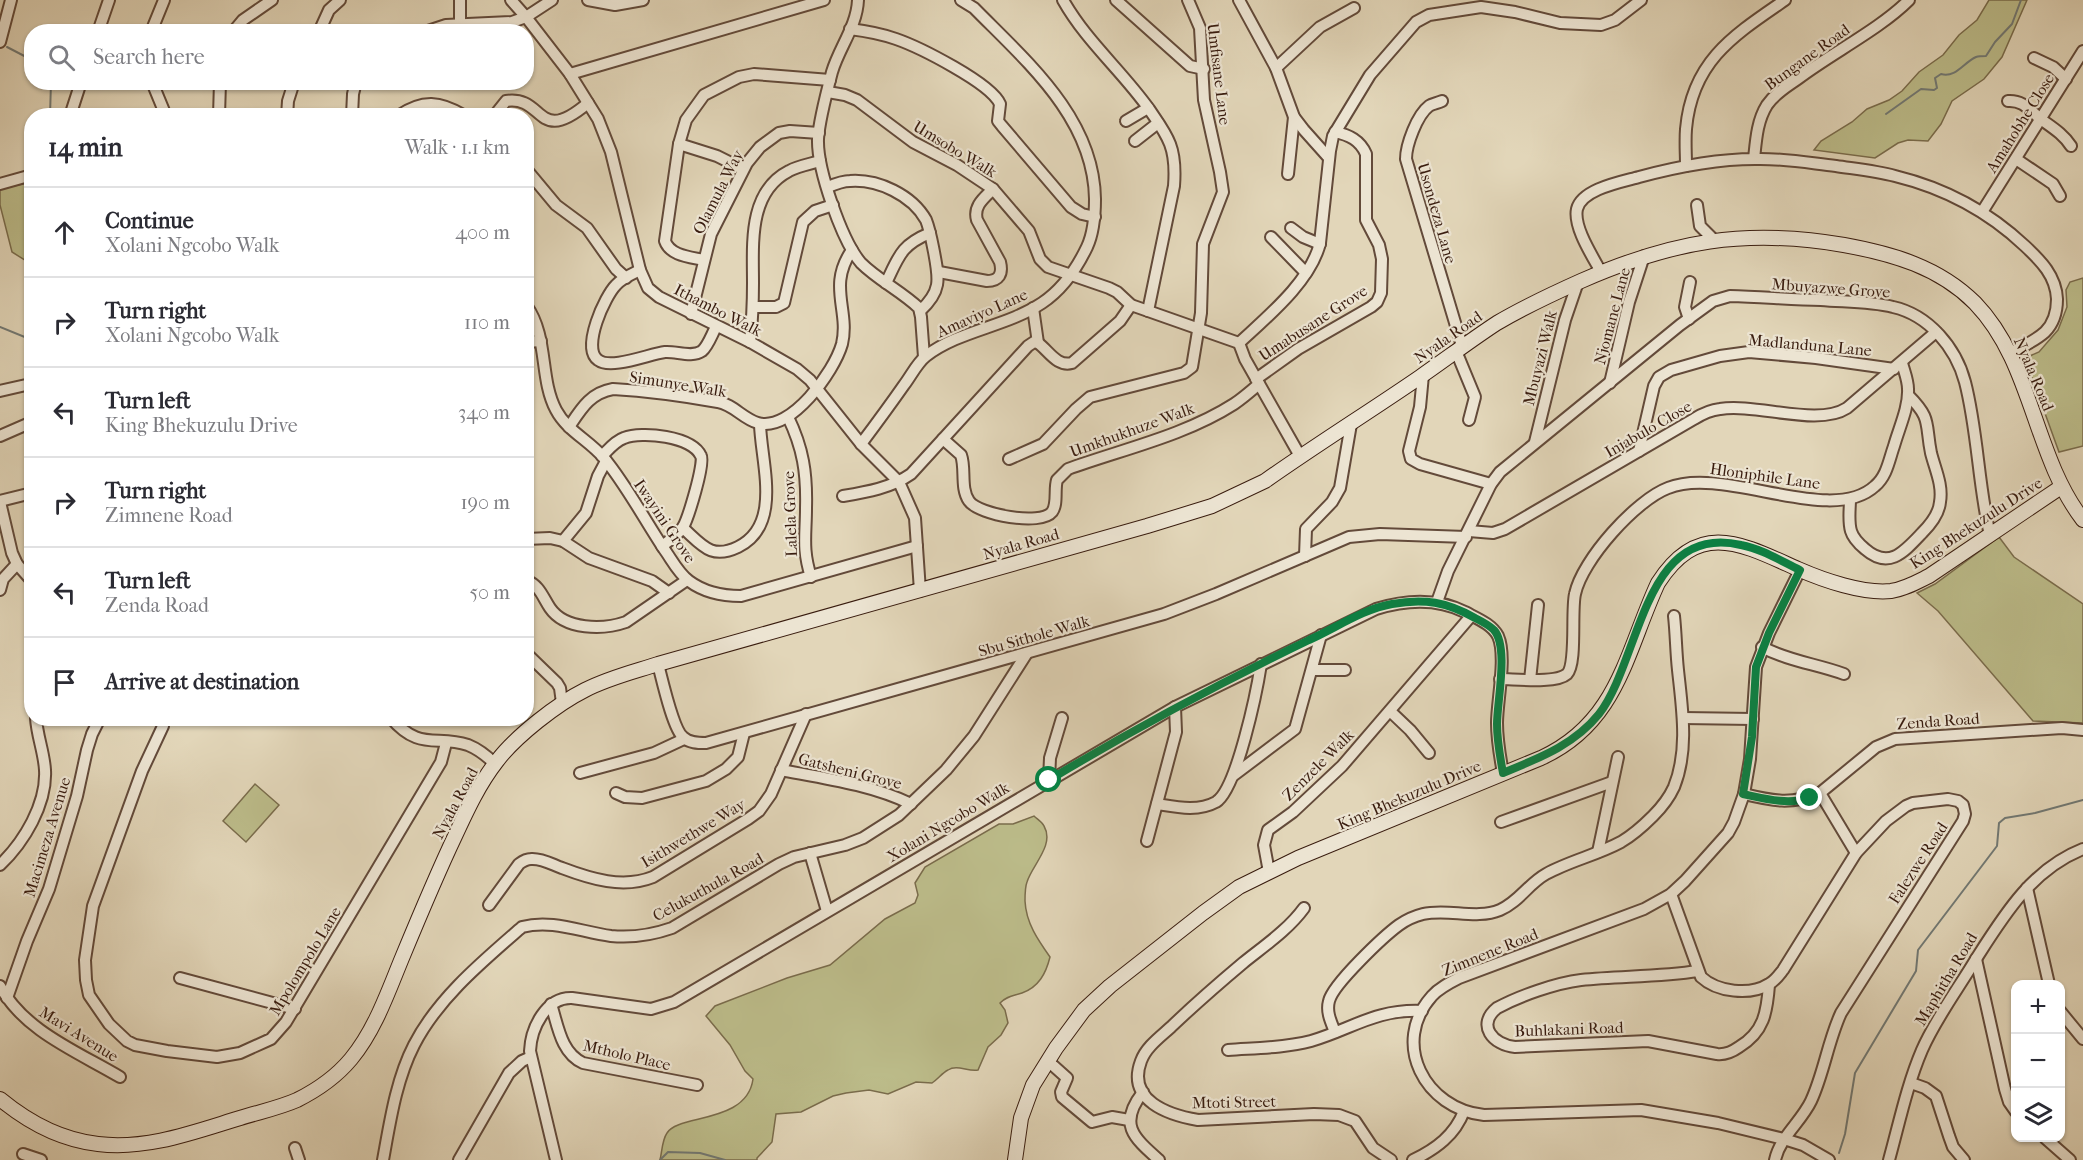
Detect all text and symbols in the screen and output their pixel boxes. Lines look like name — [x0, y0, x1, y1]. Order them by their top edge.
street label: Bungane Road — [1761, 20, 1854, 94]
street label: Umfisane Lane — [1203, 22, 1235, 126]
search box — [24, 24, 534, 90]
icon: search — [45, 41, 78, 74]
text: Search here — [93, 44, 205, 70]
street label: Amahobhe Close — [1981, 70, 2058, 177]
street label: Umsobo Walk — [910, 117, 1001, 182]
text: 14 min — [48, 132, 123, 163]
text: Walk · 1.1 km — [405, 136, 510, 159]
street label: Olamula Way — [689, 146, 748, 237]
street label: Usondeza Lane — [1413, 160, 1461, 266]
text: Continue — [105, 208, 194, 234]
icon: ahead — [48, 216, 81, 249]
text: 400 m — [455, 221, 510, 244]
text: Xolani Ngcobo Walk — [105, 234, 279, 257]
street label: Njomane Lane — [1590, 265, 1634, 367]
street label: Mbuyazwe Grove — [1771, 274, 1891, 302]
street label: Ithambo Walk — [671, 280, 766, 341]
street label: Umabusane Grove — [1255, 281, 1371, 365]
street label: Amaviyo Lane — [933, 285, 1030, 342]
text: Turn right — [105, 298, 206, 324]
icon: right — [48, 306, 81, 339]
street label: Nyala Road — [1410, 307, 1486, 367]
street label: Mbuyazi Walk — [1519, 308, 1561, 408]
text: 110 m — [464, 311, 510, 334]
text: Xolani Ngcobo Walk — [105, 324, 279, 347]
street label: Madlanduna Lane — [1747, 330, 1873, 360]
street label: Nyala Road — [2010, 334, 2058, 414]
street label: Simunye Walk — [628, 367, 729, 401]
text: Turn left — [105, 388, 191, 414]
icon: left — [48, 396, 81, 429]
street label: Injabulo Close — [1601, 396, 1695, 462]
street label: Umkhukhuze Walk — [1067, 398, 1197, 461]
text: 340 m — [458, 401, 510, 424]
text: King Bhekuzulu Drive — [105, 414, 298, 437]
street label: Hloniphile Lane — [1709, 459, 1821, 493]
street label: Lalela Grove — [779, 471, 801, 557]
street label: King Bhekuzulu Drive — [1906, 473, 2046, 573]
street label: Iwayini Grove — [630, 476, 700, 567]
text: Turn right — [105, 478, 206, 504]
icon: right — [48, 486, 81, 519]
text: 190 m — [460, 491, 510, 514]
text: Zimnene Road — [105, 504, 233, 527]
street label: Nyala Road — [981, 524, 1062, 564]
text: Turn left — [105, 568, 191, 594]
icon: left — [48, 576, 81, 609]
text: 50 m — [469, 581, 510, 604]
text: Zenda Road — [105, 594, 209, 617]
street label: Sbu Sithole Walk — [976, 611, 1093, 661]
icon: arrive — [48, 666, 81, 699]
text: Arrive at destination — [105, 669, 299, 695]
street label: Zenda Road — [1896, 709, 1980, 733]
street label: Zenzele Walk — [1278, 725, 1358, 805]
street label: Gatsheni Grove — [796, 749, 904, 793]
street label: King Bhekuzulu Drive — [1334, 756, 1484, 834]
street label: Nyala Road — [428, 764, 482, 842]
route start — [1035, 766, 1061, 792]
street label: Macimeza Avenue — [20, 775, 74, 899]
street label: Xolani Ngcobo Walk — [883, 778, 1013, 866]
route end — [1796, 784, 1822, 810]
street label: Isithwethwe Way — [637, 794, 749, 872]
street label: Falezwe Road — [1884, 818, 1952, 907]
street label: Celukuthula Road — [649, 849, 767, 925]
street label: Mpolompolo Lane — [265, 903, 345, 1019]
street label: Zimnene Road — [1439, 924, 1541, 980]
street label: Maphitha Road — [1911, 929, 1981, 1029]
map controls — [2011, 980, 2065, 1142]
button: + — [2011, 980, 2065, 1034]
street label: Mavi Avenue — [36, 1002, 122, 1066]
street label: Buhlakani Road — [1514, 1018, 1624, 1040]
button: − — [2011, 1034, 2065, 1088]
street label: Mtholo Place — [581, 1036, 673, 1074]
button: layers — [2011, 1088, 2065, 1142]
street label: Mtoti Street — [1192, 1092, 1277, 1112]

